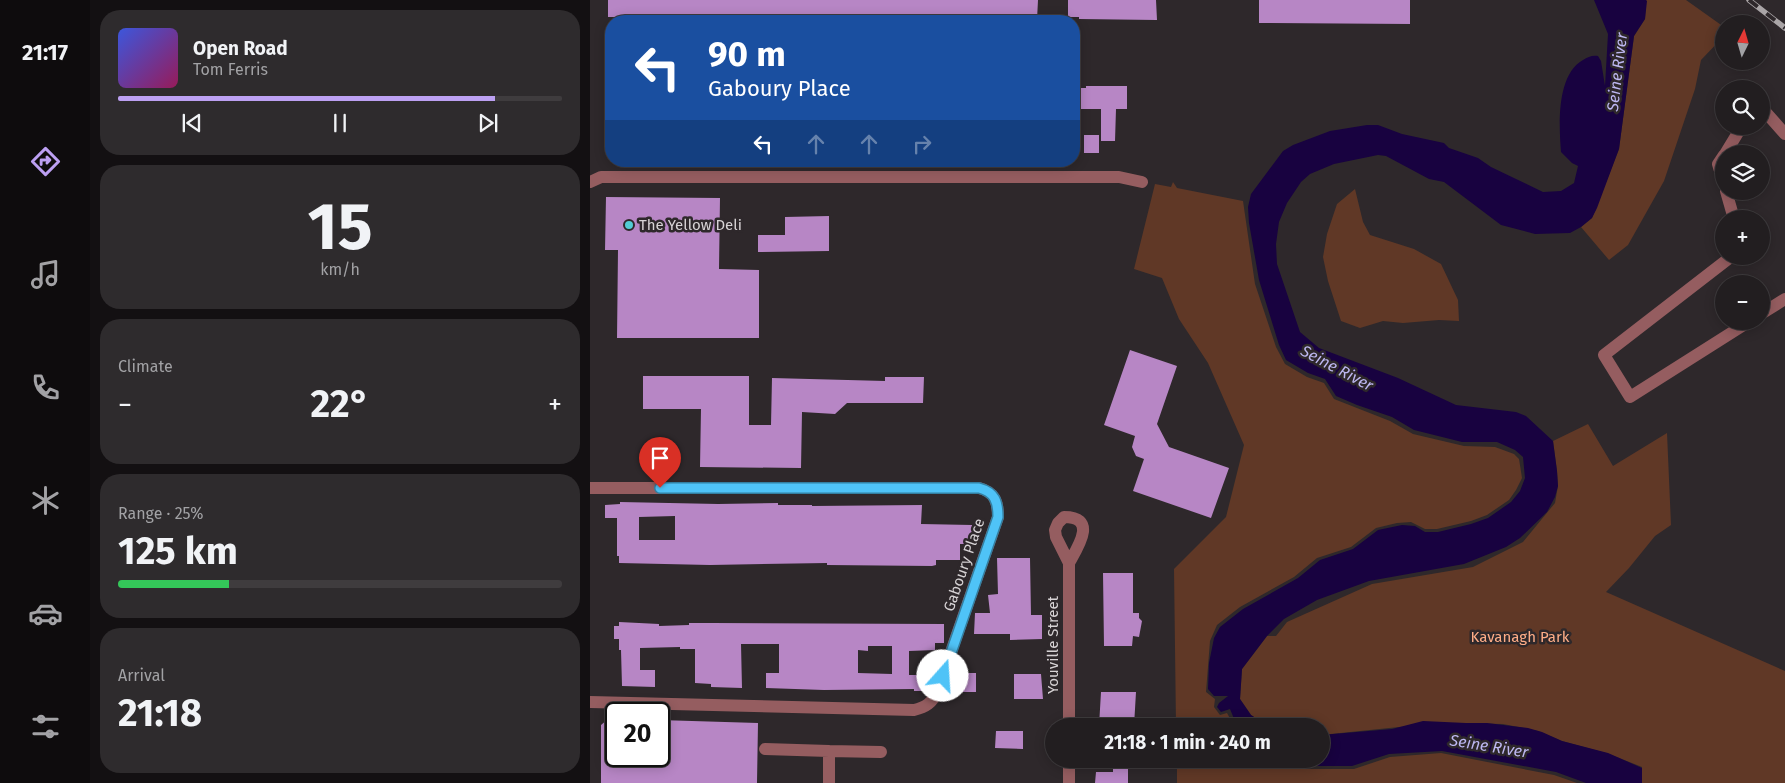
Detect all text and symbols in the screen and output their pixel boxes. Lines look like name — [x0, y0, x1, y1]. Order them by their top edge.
north arrow — [1715, 15, 1770, 70]
map controls — [1715, 15, 1770, 330]
water label: Seine River — [1603, 31, 1631, 113]
text: 90 m — [708, 33, 786, 75]
icon: left — [625, 35, 690, 100]
text: Open Road — [193, 37, 288, 60]
text: 21:17 — [22, 39, 68, 66]
text: Tom Ferris — [193, 60, 268, 79]
text: Gaboury Place — [708, 75, 851, 102]
button: search — [1715, 80, 1770, 135]
icon: previous — [178, 109, 206, 137]
icon: pause — [326, 109, 354, 137]
icon: next — [474, 109, 502, 137]
icon: left — [749, 130, 777, 158]
icon: ahead — [802, 130, 830, 158]
icon: ahead — [855, 130, 883, 158]
icon: right — [908, 130, 936, 158]
icon: directions — [28, 144, 63, 179]
button: layers — [1715, 145, 1770, 200]
text: 15 — [307, 188, 373, 266]
button: + — [1715, 210, 1770, 265]
place label: The Yellow Deli — [639, 216, 742, 234]
marker: The Yellow Deli — [623, 219, 635, 231]
icon: music — [28, 257, 63, 292]
text: km/h — [320, 260, 360, 279]
button: − — [1715, 275, 1770, 330]
water label: Seine River — [1297, 341, 1377, 395]
text: Climate — [118, 357, 173, 376]
icon: phone — [28, 370, 63, 405]
text: 22° — [310, 381, 370, 427]
text: − — [118, 388, 132, 421]
text: + — [548, 388, 562, 421]
pin — [639, 437, 681, 488]
icon: arrive — [646, 444, 674, 472]
icon: climate — [28, 483, 63, 518]
text: Range · 25% — [118, 504, 204, 523]
street label: Gaboury Place — [940, 516, 988, 614]
text: 125 km — [118, 528, 238, 574]
street label: Youville Street — [1044, 595, 1062, 694]
icon: car — [28, 596, 63, 631]
park label: Kavanagh Park — [1471, 628, 1570, 646]
position arrow — [916, 649, 968, 701]
text: Arrival — [118, 666, 165, 685]
text: 21:18 — [118, 690, 202, 736]
speed limit sign: 20 — [605, 702, 670, 767]
icon: filters — [28, 709, 63, 744]
water label: Seine River — [1447, 730, 1530, 762]
text: 21:18 · 1 min · 240 m — [1104, 731, 1271, 754]

